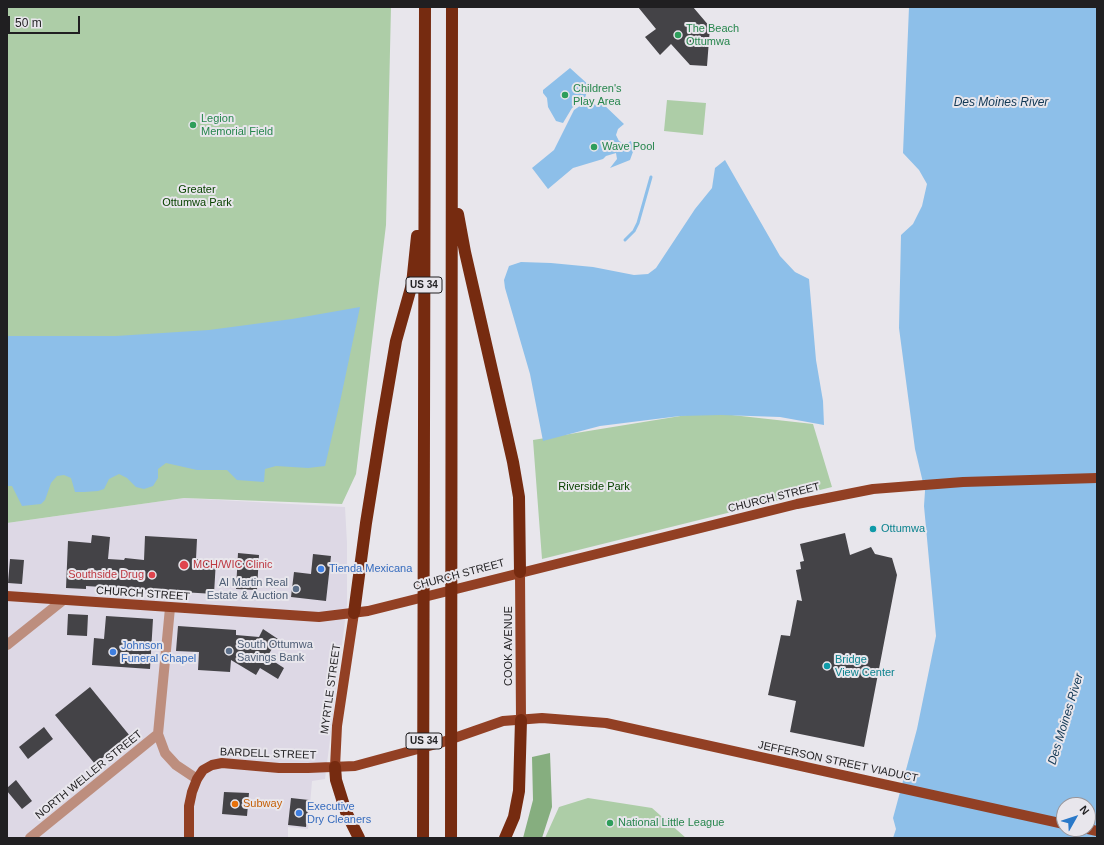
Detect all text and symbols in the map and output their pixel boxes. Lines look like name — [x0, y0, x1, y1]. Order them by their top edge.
scale bar — [10, 8, 82, 34]
text: 50 m — [15, 16, 42, 30]
place label: The Beach Ottumwa — [686, 22, 739, 48]
marker: The Beach Ottumwa — [673, 30, 683, 40]
place label: Children's Play Area — [573, 82, 622, 108]
marker: Children's Play Area — [560, 90, 570, 100]
water label: Des Moines River — [954, 96, 1048, 110]
place label: Legion Memorial Field — [201, 112, 273, 138]
marker: Legion Memorial Field — [188, 120, 198, 130]
place label: Wave Pool — [602, 140, 655, 154]
marker: Wave Pool — [589, 142, 599, 152]
park label: Greater Ottumwa Park — [162, 183, 232, 209]
road number: US 34 — [406, 277, 442, 293]
park label: Riverside Park — [558, 480, 630, 494]
street label: CHURCH STREET — [727, 480, 821, 516]
place label: Ottumwa — [881, 522, 925, 536]
marker: Ottumwa — [868, 524, 878, 534]
street label: CHURCH STREET — [412, 556, 506, 594]
place label: MCH/WIC Clinic — [193, 558, 272, 572]
marker: MCH/WIC Clinic — [178, 559, 190, 571]
place label: Tienda Mexicana — [329, 562, 412, 576]
marker: Tienda Mexicana — [316, 564, 326, 574]
place label: Southside Drug — [68, 568, 144, 582]
marker: Southside Drug — [147, 570, 157, 580]
place label: Al Martin Real Estate & Auction — [207, 576, 288, 602]
street label: CHURCH STREET — [96, 584, 190, 604]
marker: Al Martin Real Estate & Auction — [291, 584, 301, 594]
street label: COOK AVENUE — [502, 606, 516, 686]
place label: South Ottumwa Savings Bank — [237, 638, 313, 664]
place label: Johnson Funeral Chapel — [121, 639, 196, 665]
street label: MYRTLE STREET — [318, 643, 344, 735]
marker: South Ottumwa Savings Bank — [224, 646, 234, 656]
marker: Johnson Funeral Chapel — [108, 647, 118, 657]
place label: Bridge View Center — [835, 653, 895, 679]
marker: Bridge View Center — [822, 661, 832, 671]
water label: Des Moines River — [1045, 672, 1087, 766]
street label: NORTH WELLER STREET — [33, 728, 145, 822]
road number: US 34 — [406, 733, 442, 749]
street label: JEFFERSON STREET VIADUCT — [757, 739, 919, 785]
street label: BARDELL STREET — [220, 746, 316, 762]
place label: Subway — [243, 797, 282, 811]
north arrow — [1056, 797, 1096, 837]
marker: Subway — [230, 799, 240, 809]
place label: Executive Dry Cleaners — [307, 800, 371, 826]
text: N — [1077, 803, 1092, 817]
marker: Executive Dry Cleaners — [294, 808, 304, 818]
place label: National Little League — [618, 816, 724, 830]
marker: National Little League — [605, 818, 615, 828]

